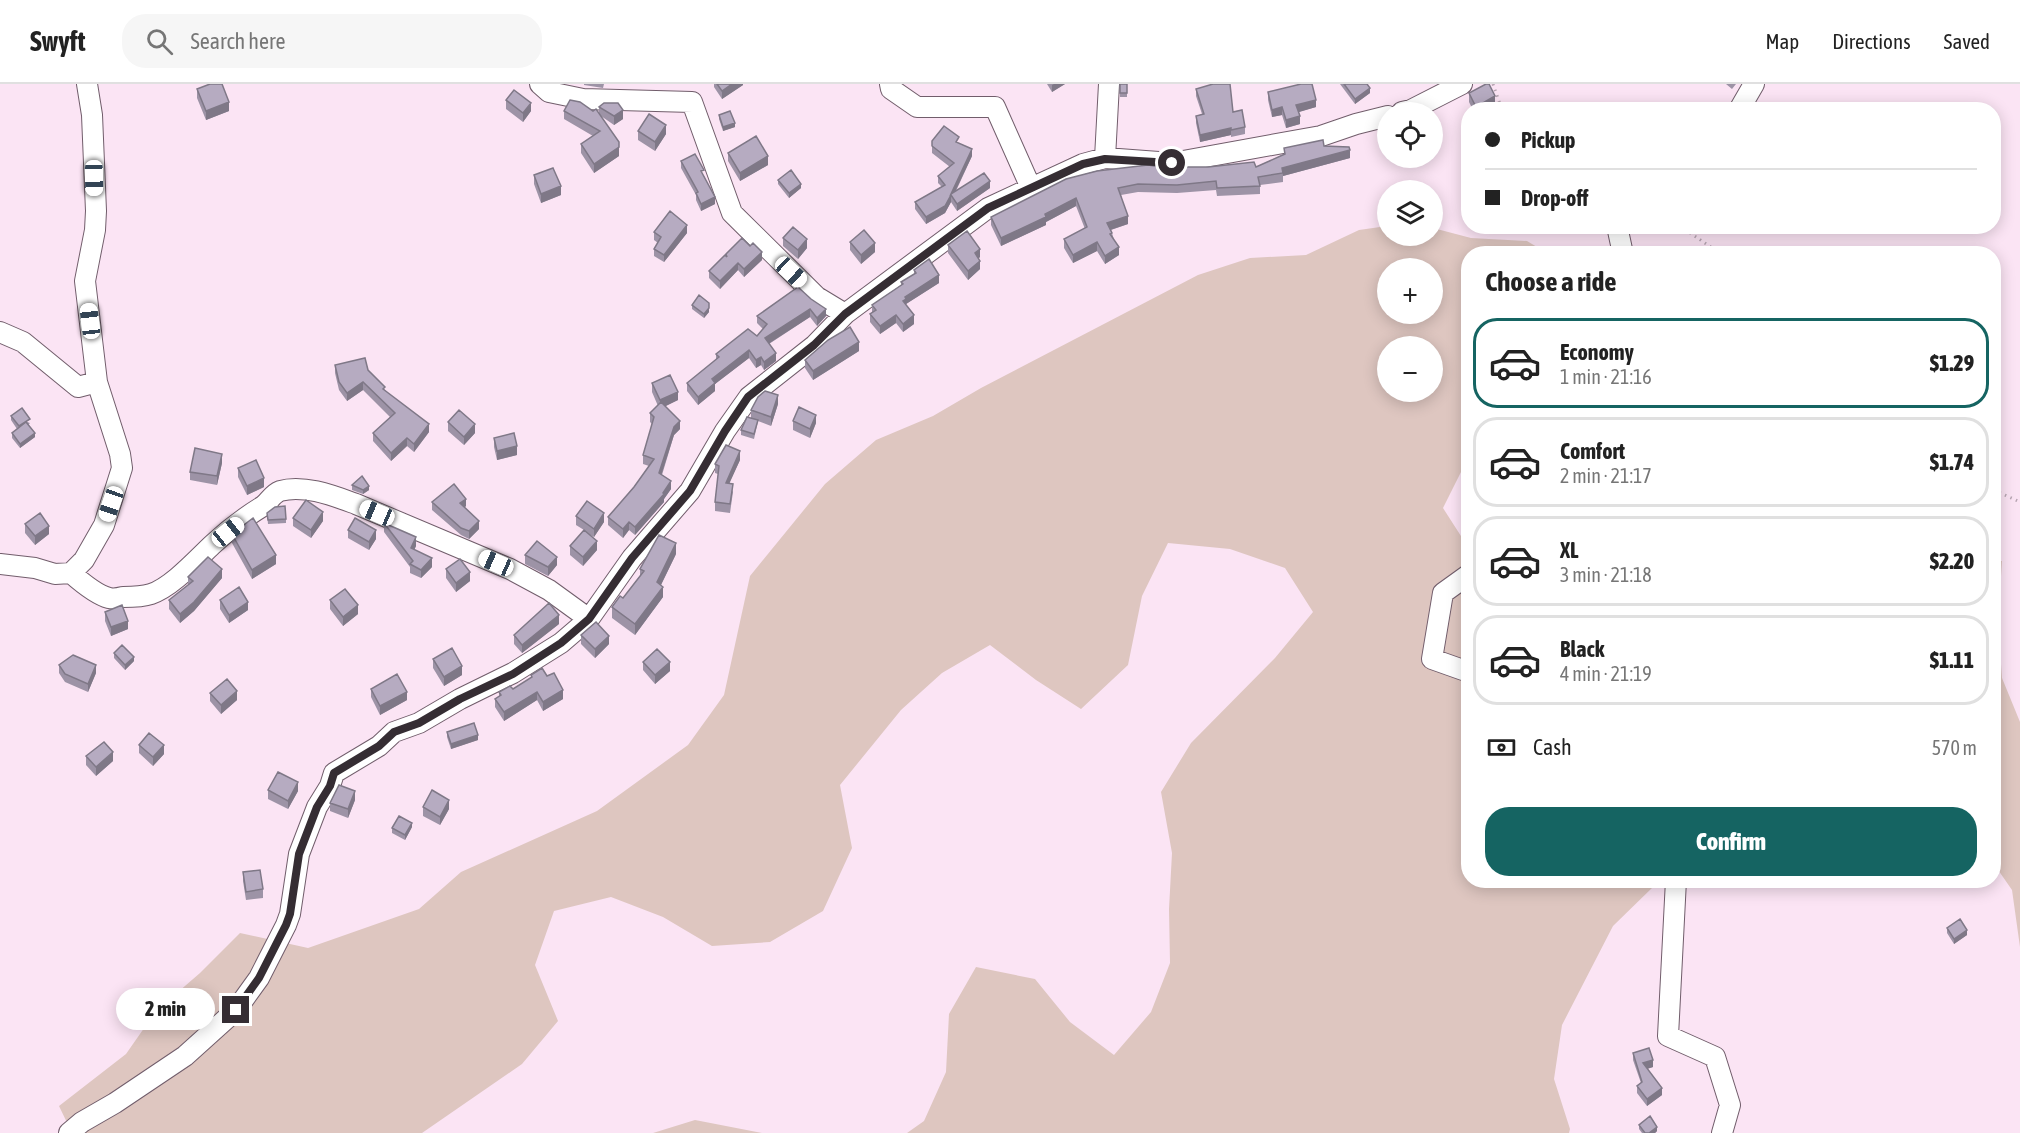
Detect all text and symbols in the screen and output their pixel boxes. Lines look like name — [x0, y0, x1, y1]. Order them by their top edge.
search box — [122, 14, 542, 68]
text: Swyft — [30, 25, 86, 57]
icon: search — [143, 25, 176, 58]
text: Search here — [191, 28, 285, 54]
text: Map — [1765, 29, 1799, 53]
text: Directions — [1832, 29, 1911, 53]
text: Saved — [1944, 29, 1990, 53]
map controls — [1377, 102, 1443, 402]
button: locate — [1377, 102, 1443, 168]
text: Pickup — [1521, 127, 1576, 153]
route start — [1158, 149, 1185, 176]
car — [85, 160, 103, 196]
button: layers — [1377, 180, 1443, 246]
text: Drop-off — [1521, 185, 1588, 211]
car — [772, 253, 810, 291]
button: + — [1377, 258, 1443, 324]
text: Choose a ride — [1485, 266, 1617, 297]
car — [79, 302, 101, 340]
button: − — [1377, 336, 1443, 402]
icon: car — [1488, 336, 1542, 390]
text: Economy — [1560, 339, 1634, 365]
text: $1.29 — [1930, 350, 1974, 376]
text: 1 min · 21:16 — [1560, 365, 1652, 388]
icon: car — [1488, 435, 1542, 489]
text: Comfort — [1560, 438, 1625, 464]
text: $1.74 — [1930, 449, 1974, 475]
text: 2 min · 21:17 — [1560, 464, 1652, 487]
car — [97, 484, 125, 524]
car — [357, 498, 397, 528]
car — [208, 514, 248, 550]
icon: car — [1488, 534, 1542, 588]
text: XL — [1560, 537, 1578, 563]
car — [476, 547, 516, 579]
text: $2.20 — [1930, 548, 1974, 574]
text: 3 min · 21:18 — [1560, 563, 1652, 586]
icon: car — [1488, 633, 1542, 687]
text: Black — [1560, 636, 1604, 662]
text: $1.11 — [1930, 647, 1974, 673]
text: 4 min · 21:19 — [1560, 662, 1652, 685]
icon: cash — [1485, 731, 1518, 764]
text: Cash — [1533, 734, 1572, 760]
text: 570 m — [1932, 736, 1977, 759]
button: Confirm — [1485, 807, 1977, 876]
callout: 2 min — [116, 989, 215, 1031]
route end — [222, 996, 249, 1023]
text: 2 min — [145, 997, 186, 1020]

